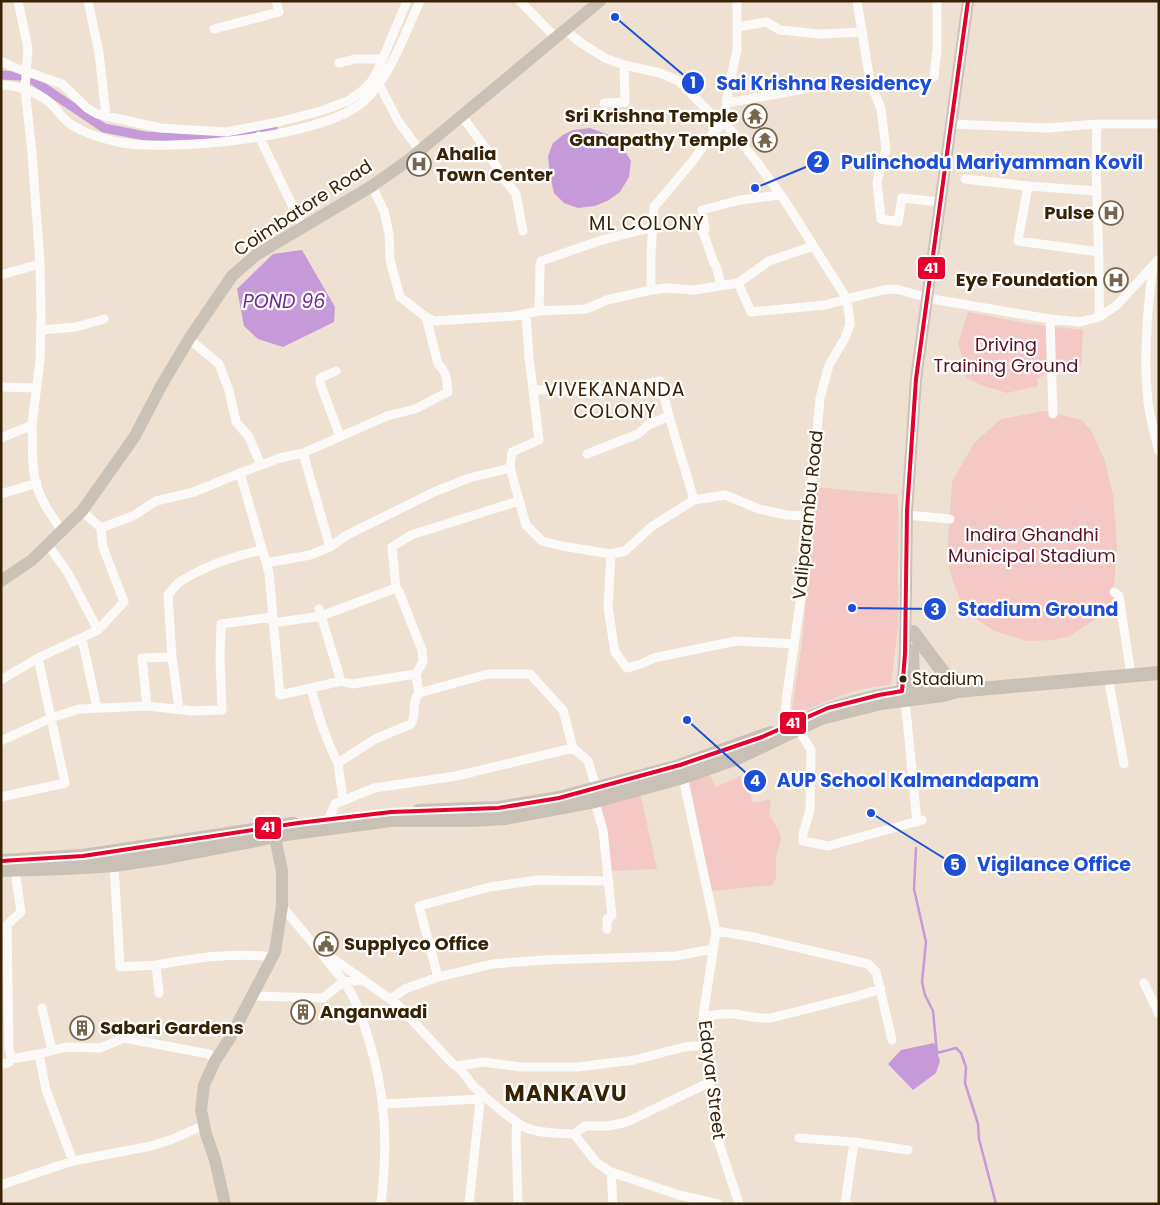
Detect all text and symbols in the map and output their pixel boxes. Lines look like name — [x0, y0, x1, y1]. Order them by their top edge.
callout: Sai Krishna Residency — [681, 66, 941, 100]
text: Sai Krishna Residency — [716, 70, 933, 97]
text: 1 — [690, 72, 696, 93]
place label: Sri Krishna Temple — [565, 103, 738, 128]
temple icon: Sri Krishna Temple — [742, 103, 768, 129]
place label: Ganapathy Temple — [569, 127, 748, 152]
temple icon: Ganapathy Temple — [752, 127, 778, 153]
place label: Ahalia Town Center — [436, 141, 553, 187]
callout: Pulinchodu Mariyamman Kovil — [806, 145, 1153, 179]
text: Pulinchodu Mariyamman Kovil — [841, 149, 1143, 176]
hospital icon: Ahalia Town Center — [406, 151, 432, 177]
text: 2 — [814, 151, 823, 172]
street label: Coimbatore Road — [229, 153, 377, 262]
place label: Pulse — [1044, 200, 1094, 225]
hospital icon: Pulse — [1098, 200, 1124, 226]
district label: ML COLONY — [589, 210, 705, 237]
line badge: 41 — [917, 256, 946, 280]
text: 41 — [924, 258, 938, 278]
place label: Eye Foundation — [956, 267, 1098, 292]
hospital icon: Eye Foundation — [1103, 267, 1129, 293]
water label: POND 96 — [243, 288, 325, 315]
park label: Driving Training Ground — [934, 332, 1078, 378]
district label: VIVEKANANDA COLONY — [544, 376, 686, 425]
street label: Valiparambu Road — [786, 429, 829, 601]
park label: Indira Ghandhi Municipal Stadium — [948, 522, 1116, 568]
callout: Stadium Ground — [923, 592, 1129, 626]
text: Stadium Ground — [958, 596, 1119, 623]
text: 3 — [930, 599, 940, 620]
place label: Stadium — [912, 667, 984, 691]
marker: Stadium — [898, 674, 908, 684]
line badge: 41 — [779, 711, 807, 735]
text: 41 — [786, 713, 800, 733]
callout: AUP School Kalmandapam — [742, 764, 1050, 798]
text: AUP School Kalmandapam — [777, 767, 1039, 794]
text: 4 — [750, 770, 760, 791]
line badge: 41 — [254, 816, 282, 840]
text: 41 — [261, 817, 275, 837]
callout: Vigilance Office — [942, 848, 1141, 882]
text: Vigilance Office — [977, 851, 1131, 878]
text: 5 — [950, 854, 960, 875]
public building icon: Supplyco Office — [313, 931, 339, 957]
place label: Supplyco Office — [344, 931, 489, 956]
building icon: Anganwadi — [290, 999, 316, 1025]
place label: Anganwadi — [320, 999, 427, 1024]
building icon: Sabari Gardens — [69, 1015, 95, 1041]
place label: Sabari Gardens — [100, 1015, 244, 1040]
street label: Edayar Street — [693, 1019, 732, 1141]
district label: MANKAVU — [504, 1078, 628, 1109]

